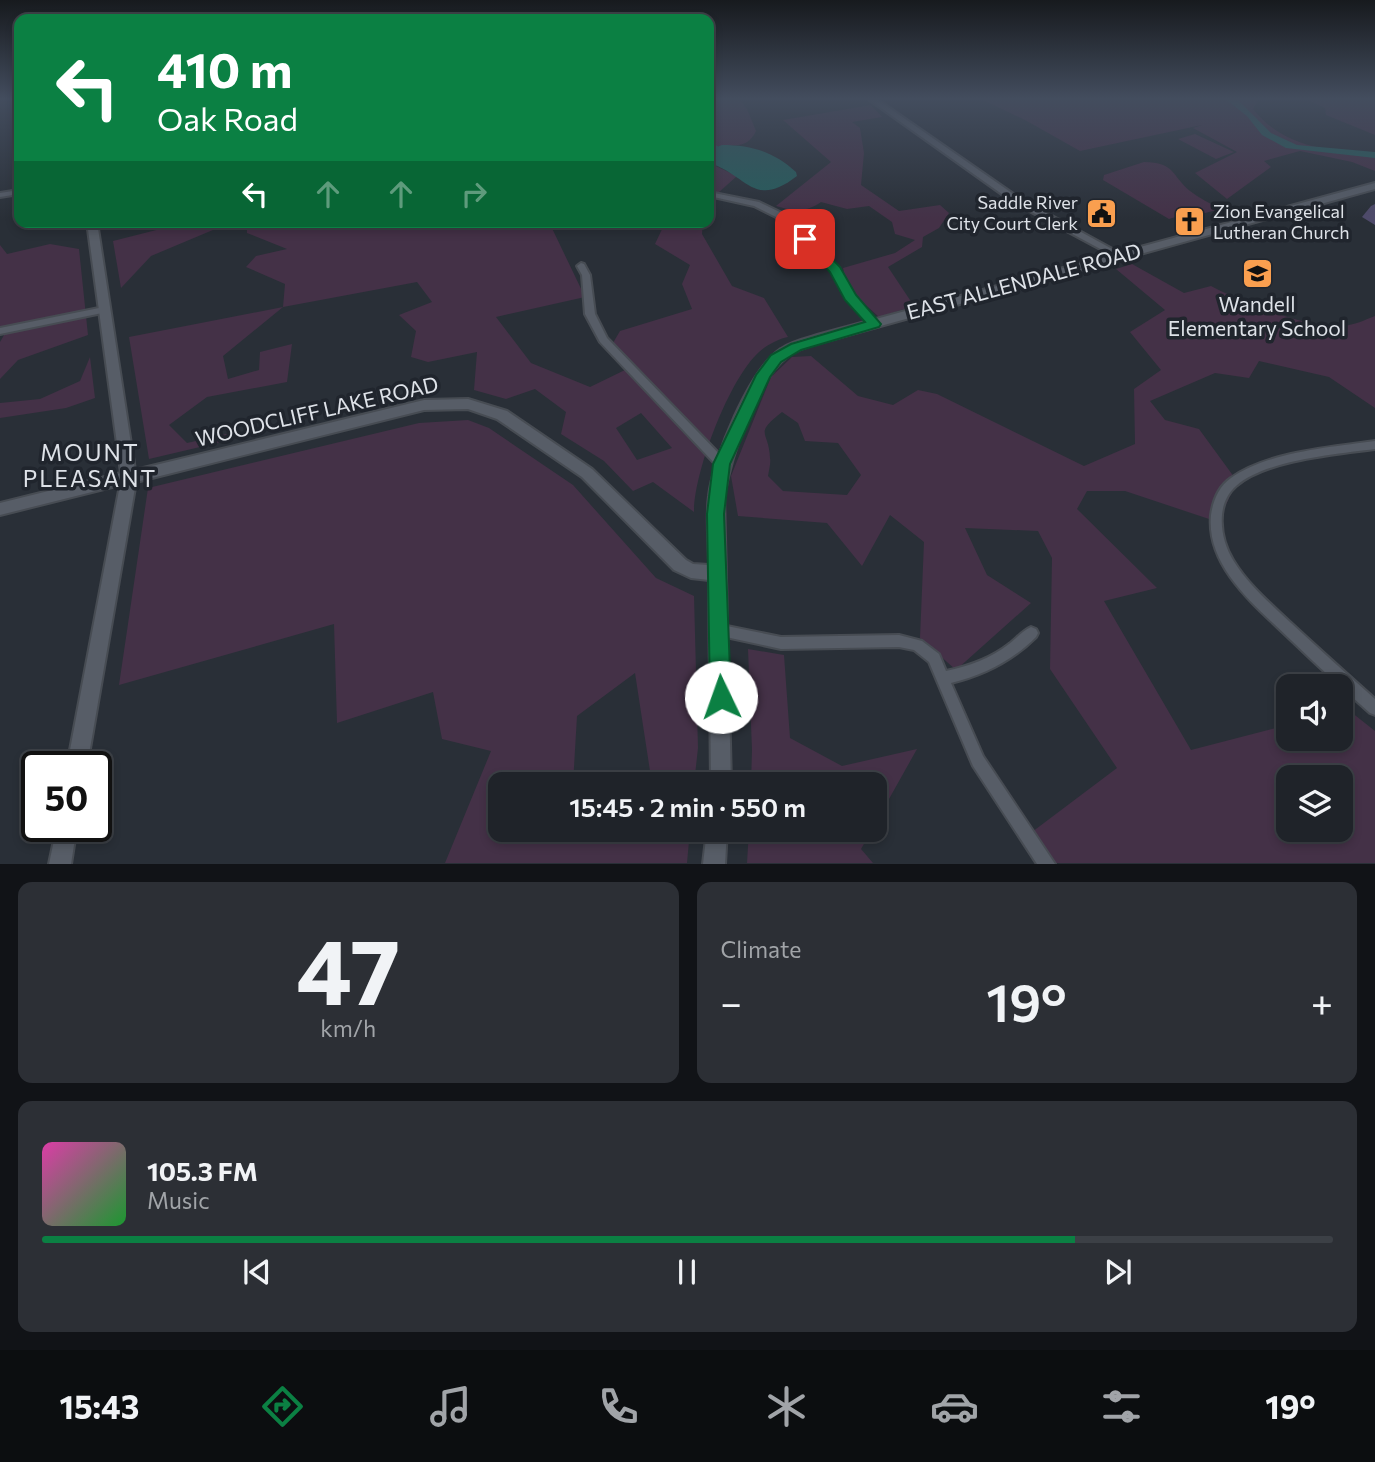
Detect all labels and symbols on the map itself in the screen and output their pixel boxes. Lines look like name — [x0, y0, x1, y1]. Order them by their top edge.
place label: Saddle River City Court Clerk — [946, 191, 1078, 234]
public building icon: Saddle River City Court Clerk — [1084, 196, 1118, 230]
place label: Zion Evangelical Lutheran Church — [1213, 200, 1350, 243]
church icon: Zion Evangelical Lutheran Church — [1173, 205, 1207, 239]
pin — [775, 209, 835, 269]
street label: EAST ALLENDALE ROAD — [904, 237, 1143, 324]
school or university icon: Wandell Elementary School — [1240, 256, 1274, 290]
place label: Wandell Elementary School — [1168, 291, 1346, 340]
street label: WOODCLIFF LAKE ROAD — [193, 370, 441, 451]
district label: MOUNT PLEASANT — [23, 438, 157, 492]
position arrow — [684, 660, 758, 734]
speed limit sign: 50 — [21, 751, 112, 842]

